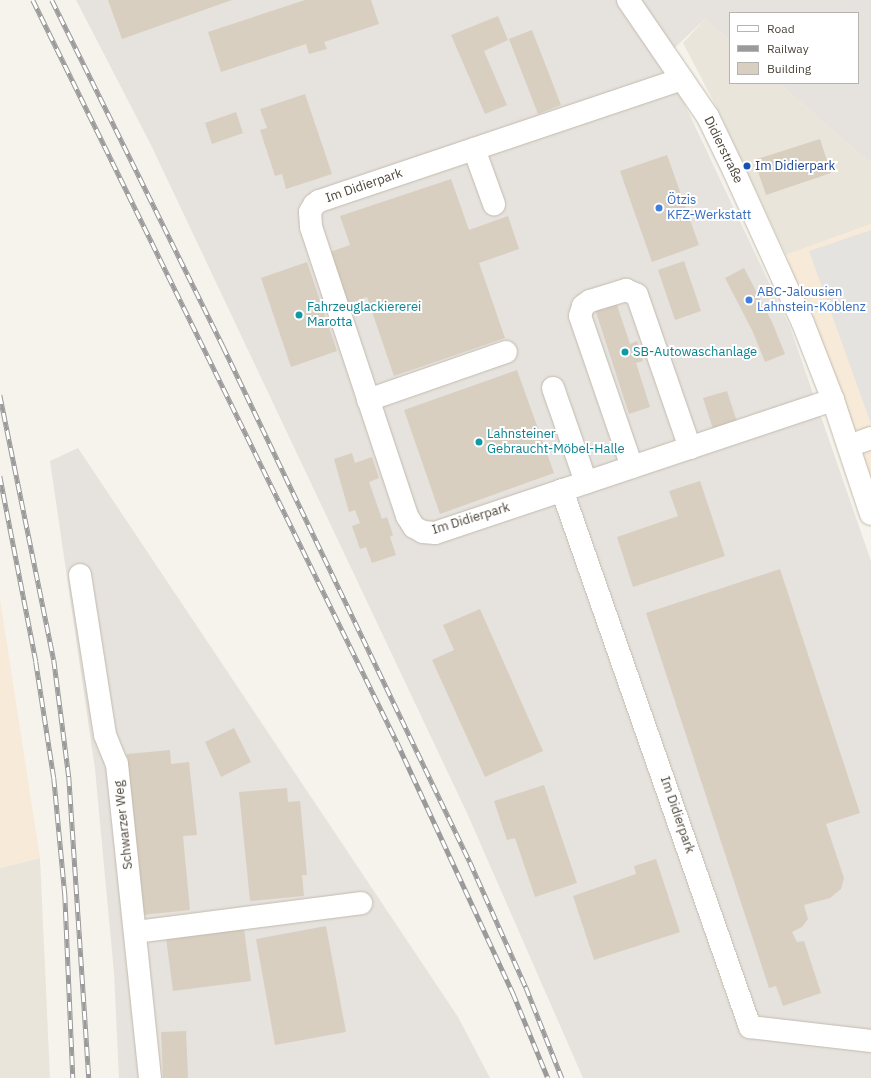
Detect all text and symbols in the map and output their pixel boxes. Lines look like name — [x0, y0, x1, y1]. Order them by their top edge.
legend — [729, 12, 859, 84]
text: Road — [767, 21, 795, 36]
text: Railway — [767, 41, 809, 56]
text: Building — [767, 61, 811, 76]
street label: Didierstraße — [700, 114, 746, 186]
place label: Im Didierpark — [755, 158, 835, 174]
marker: Im Didierpark — [742, 161, 752, 171]
street label: Im Didierpark — [323, 166, 405, 206]
place label: Ötzis KFZ-Werkstatt — [667, 193, 751, 224]
marker: Ötzis KFZ-Werkstatt — [654, 203, 664, 213]
place label: ABC-Jalousien Lahnstein-Koblenz — [757, 285, 866, 316]
marker: ABC-Jalousien Lahnstein-Koblenz — [744, 295, 754, 305]
place label: Fahrzeuglackiererei Marotta — [307, 300, 421, 331]
marker: Fahrzeuglackiererei Marotta — [294, 310, 304, 320]
place label: SB-Autowaschanlage — [633, 344, 757, 360]
marker: SB-Autowaschanlage — [620, 347, 630, 357]
place label: Lahnsteiner Gebraucht-Möbel-Halle — [487, 427, 625, 458]
marker: Lahnsteiner Gebraucht-Möbel-Halle — [474, 437, 484, 447]
street label: Im Didierpark — [430, 500, 512, 538]
street label: Im Didierpark — [657, 774, 697, 856]
street label: Schwarzer Weg — [112, 780, 136, 870]

